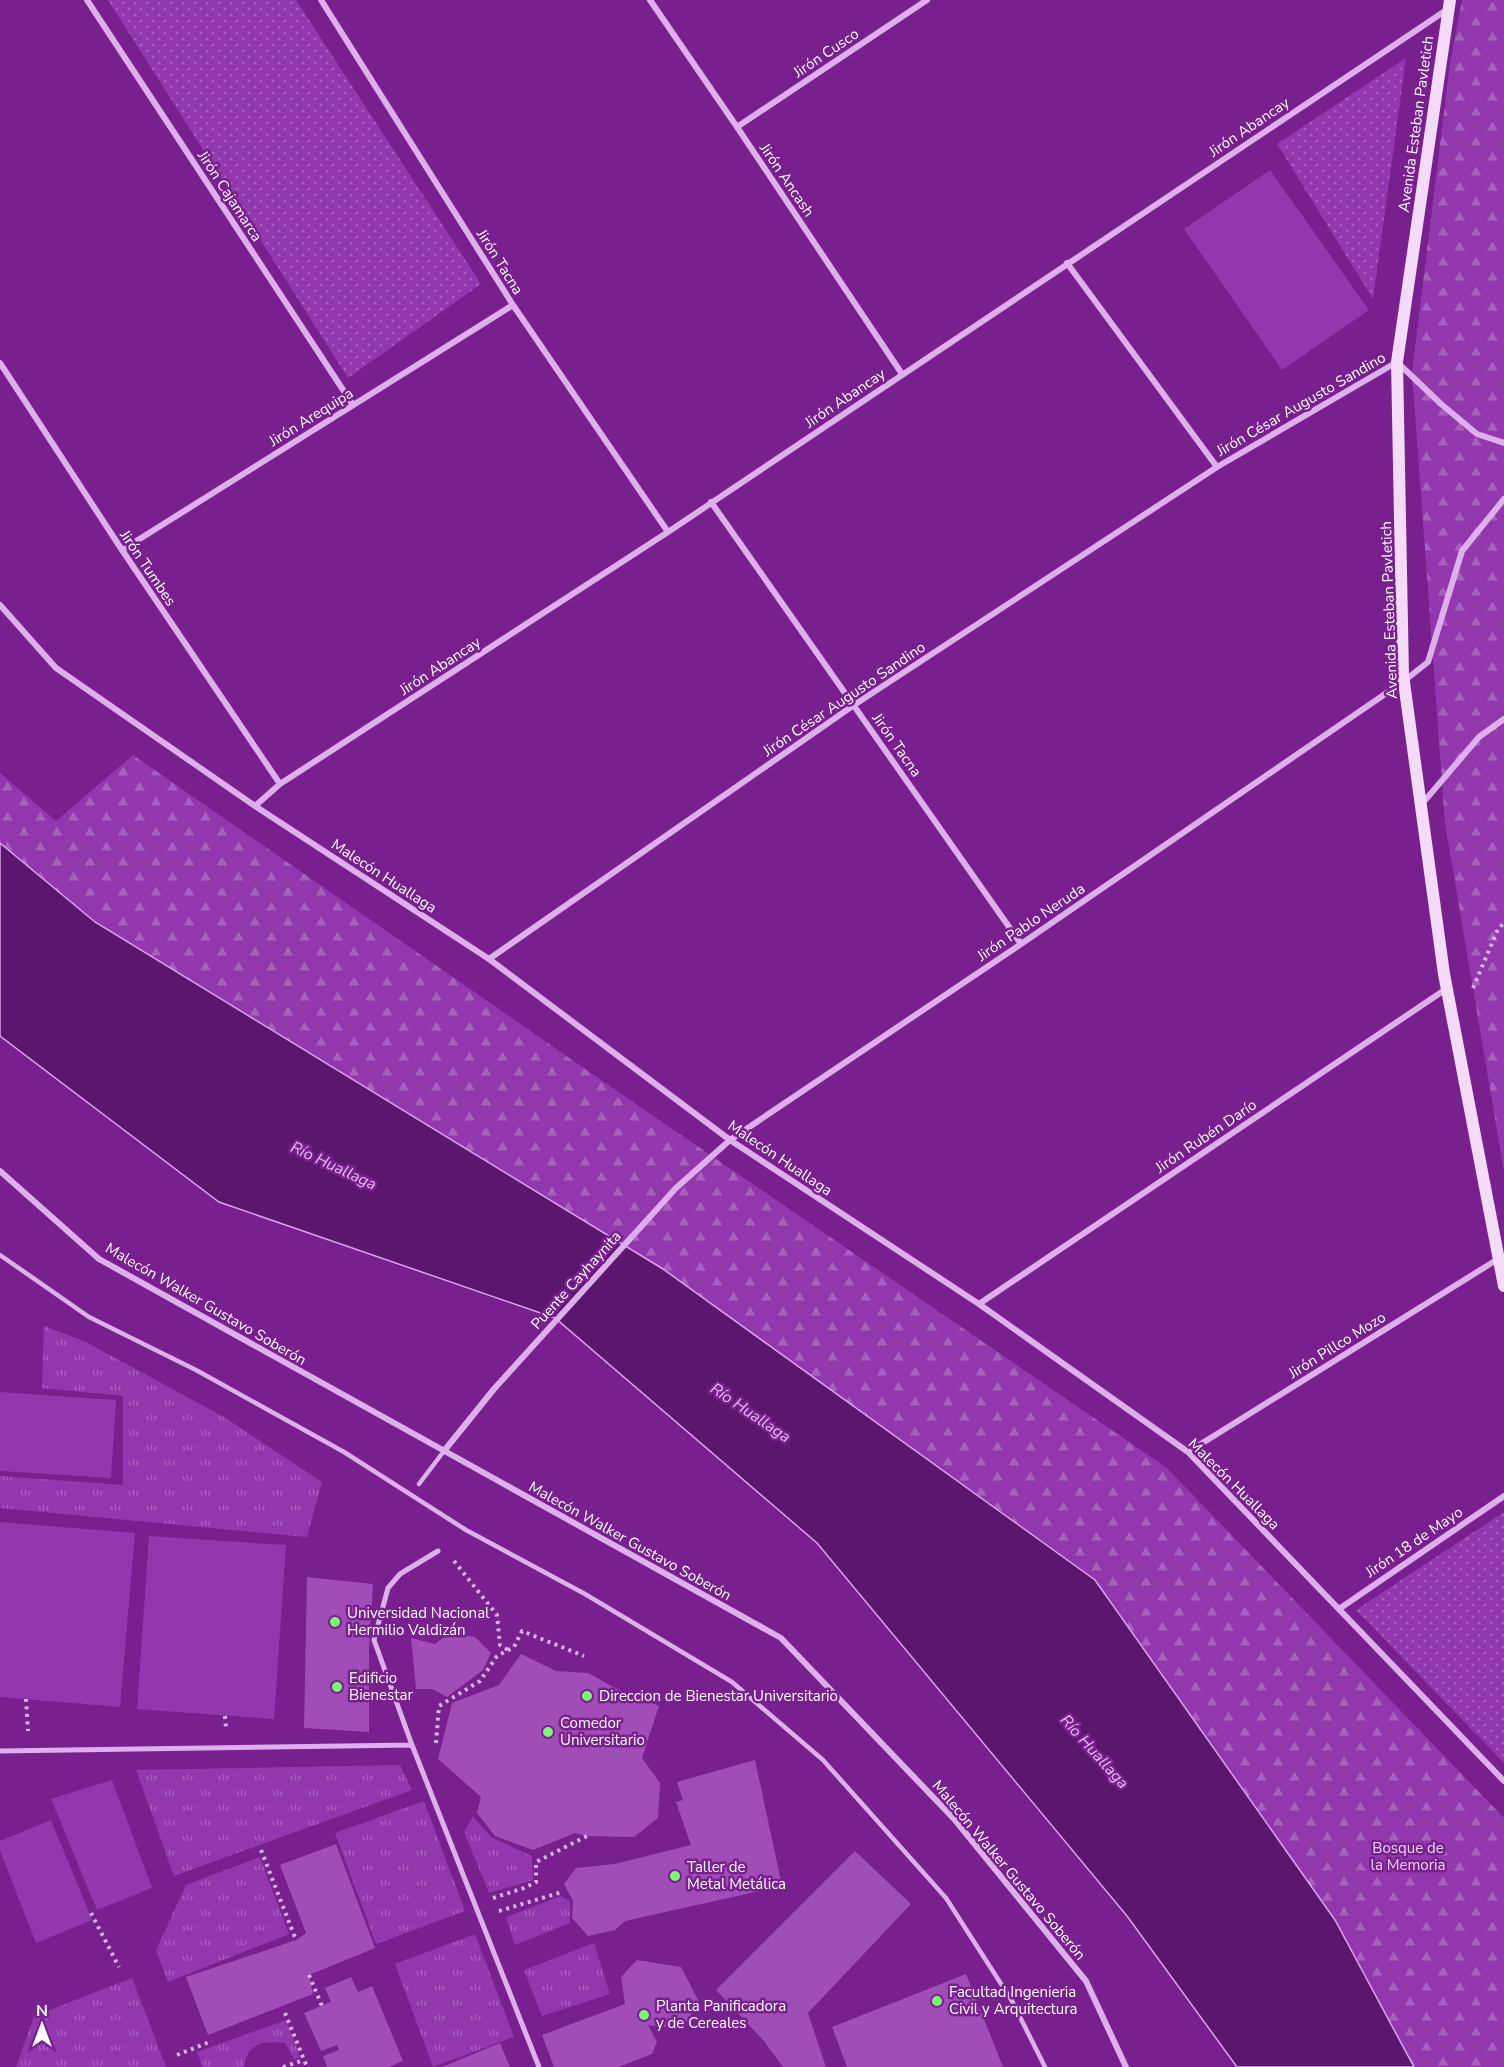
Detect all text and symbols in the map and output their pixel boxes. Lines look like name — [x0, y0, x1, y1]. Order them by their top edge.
street label: Jirón Cusco — [788, 24, 863, 83]
street label: Avenida Esteban Pavletich — [1394, 34, 1438, 214]
street label: Jirón Abancay — [1204, 93, 1293, 162]
street label: Jirón Ancash — [755, 139, 819, 221]
street label: Jirón Cajamarca — [193, 146, 267, 245]
street label: Jirón Tacna — [471, 225, 528, 299]
street label: Jirón César Augusto Sandino — [1212, 347, 1389, 461]
street label: Jirón Abancay — [800, 364, 889, 433]
street label: Jirón Arequipa — [264, 383, 357, 451]
street label: Avenida Esteban Pavletich — [1376, 521, 1402, 699]
street label: Jirón Tumbes — [115, 525, 181, 610]
street label: Jirón Abancay — [395, 632, 485, 700]
street label: Jirón César Augusto Sandino — [758, 637, 929, 762]
street label: Jirón Tacna — [867, 708, 926, 781]
street label: Malecón Huallaga — [327, 834, 441, 918]
street label: Jirón Pablo Neruda — [972, 878, 1089, 966]
street label: Jirón Rubén Darío — [1151, 1095, 1261, 1178]
street label: Malecón Huallaga — [724, 1116, 836, 1200]
water label: Río Huallaga — [287, 1136, 380, 1196]
street label: Puente Cayhaynita — [526, 1226, 626, 1334]
street label: Malecón Walker Gustavo Soberón — [102, 1238, 310, 1370]
street label: Jirón Pillco Mozo — [1284, 1307, 1389, 1384]
water label: Río Huallaga — [706, 1378, 795, 1448]
street label: Malecón Huallaga — [1184, 1434, 1284, 1534]
street label: Malecón Walker Gustavo Soberón — [525, 1477, 735, 1605]
street label: Jirón 18 de Mayo — [1361, 1502, 1467, 1583]
place label: Universidad Nacional Hermilio Valdizán — [347, 1603, 490, 1640]
marker: Universidad Nacional Hermilio Valdizán — [328, 1615, 342, 1629]
place label: Edificio Bienestar — [349, 1668, 413, 1705]
marker: Edificio Bienestar — [330, 1680, 344, 1694]
place label: Direccion de Bienestar Universitario — [599, 1686, 838, 1706]
marker: Direccion de Bienestar Universitario — [580, 1689, 594, 1703]
water label: Río Huallaga — [1055, 1710, 1134, 1794]
place label: Comedor Universitario — [560, 1713, 645, 1750]
marker: Comedor Universitario — [541, 1725, 555, 1739]
street label: Malecón Walker Gustavo Soberón — [928, 1776, 1090, 1964]
park label: Bosque de la Memoria — [1370, 1838, 1446, 1875]
place label: Taller de Metal Metálica — [687, 1857, 786, 1894]
marker: Taller de Metal Metálica — [668, 1869, 682, 1883]
place label: Facultad Ingenieria Civil y Arquitectura — [949, 1982, 1078, 2019]
marker: Facultad Ingenieria Civil y Arquitectura — [930, 1994, 944, 2008]
north arrow — [12, 1995, 72, 2055]
place label: Planta Panificadora y de Cereales — [656, 1996, 786, 2033]
text: N — [36, 2000, 48, 2022]
marker: Planta Panificadora y de Cereales — [637, 2008, 651, 2022]

